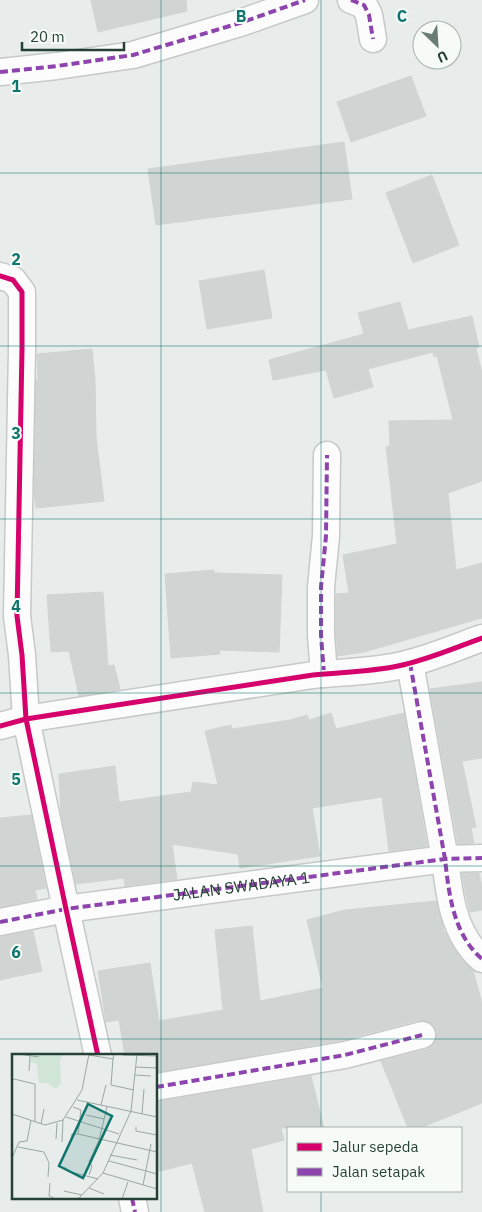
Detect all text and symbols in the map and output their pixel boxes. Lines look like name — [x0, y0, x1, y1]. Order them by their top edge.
text: B — [236, 6, 247, 26]
text: C — [397, 6, 407, 26]
scale bar — [22, 20, 125, 52]
north arrow — [412, 20, 462, 70]
text: 20 m — [30, 27, 65, 46]
text: U — [434, 47, 451, 67]
text: 1 — [11, 76, 21, 96]
text: 2 — [11, 249, 21, 269]
text: 3 — [11, 423, 21, 443]
text: 4 — [11, 596, 21, 616]
text: 5 — [11, 769, 21, 789]
street label: JALAN SWADAYA 1 — [171, 867, 311, 905]
text: 6 — [11, 942, 21, 962]
inset map — [12, 1054, 158, 1200]
legend — [287, 1127, 462, 1192]
text: Jalur sepeda — [332, 1137, 419, 1156]
text: Jalan setapak — [332, 1162, 425, 1181]

